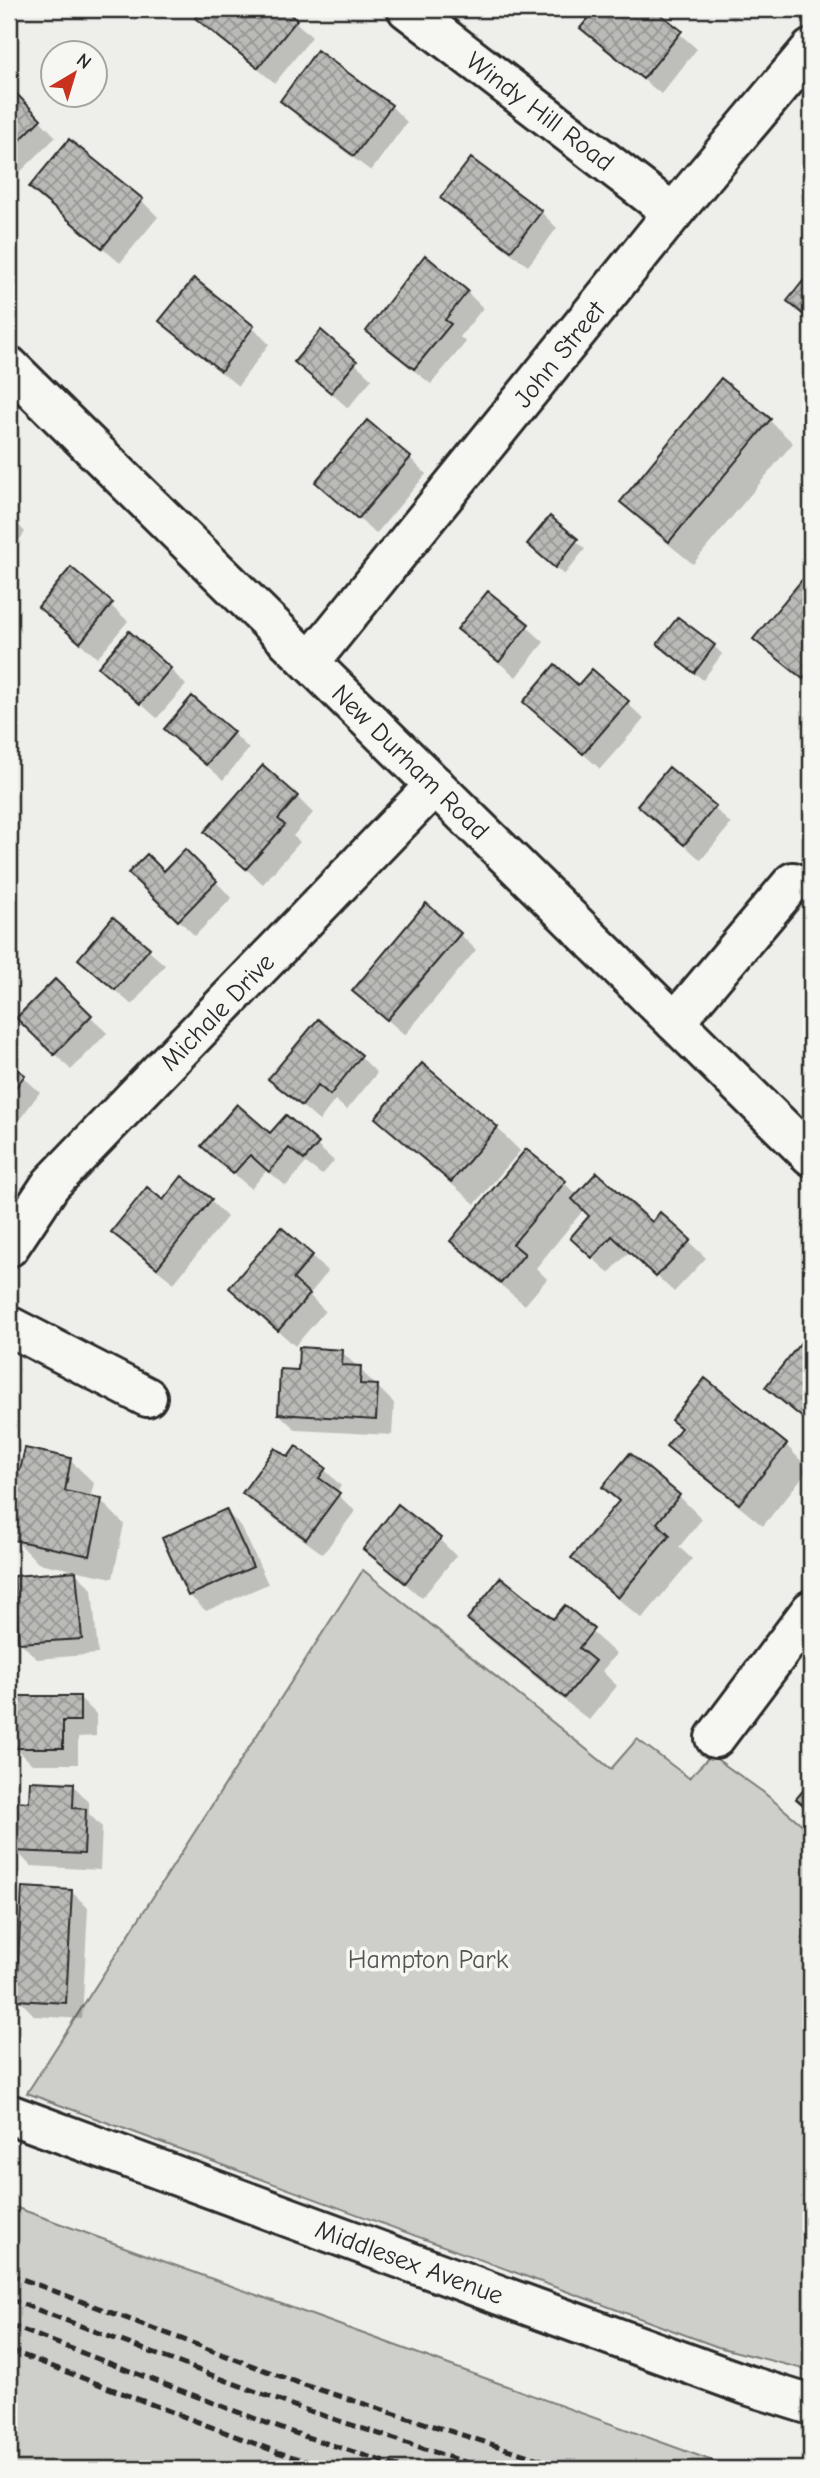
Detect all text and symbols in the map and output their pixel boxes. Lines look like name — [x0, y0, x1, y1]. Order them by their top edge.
north arrow — [38, 38, 108, 108]
street label: Windy Hill Road — [460, 46, 619, 178]
text: N — [72, 49, 96, 74]
street label: John Street — [508, 294, 613, 414]
street label: New Durham Road — [325, 679, 495, 846]
street label: Michale Drive — [154, 947, 281, 1077]
park label: Hampton Park — [348, 1945, 509, 1975]
street label: Middlesex Avenue — [311, 2214, 507, 2311]

